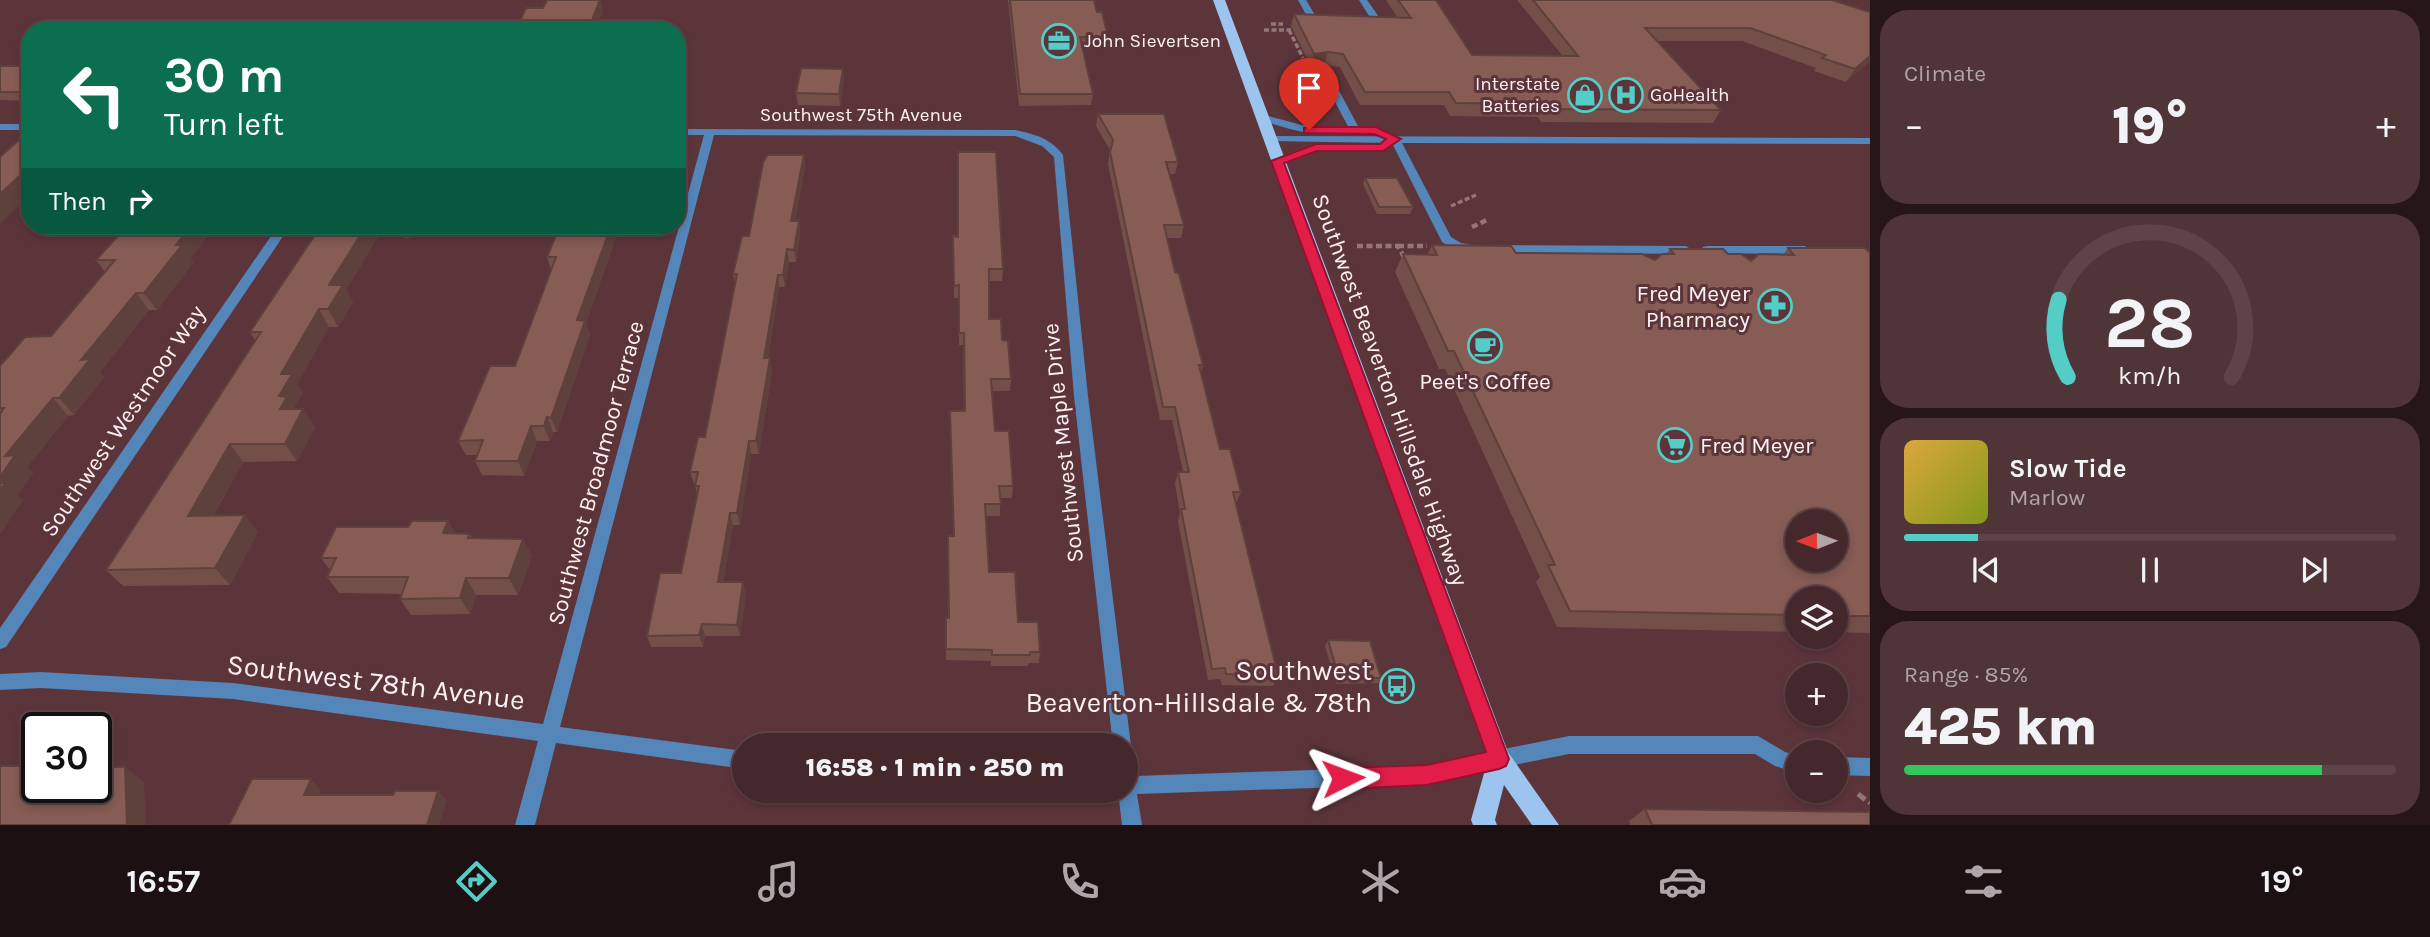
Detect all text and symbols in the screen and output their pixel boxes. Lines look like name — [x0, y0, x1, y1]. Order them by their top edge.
office icon: John Sievertsen — [1040, 22, 1078, 60]
place label: John Sievertsen — [1084, 30, 1221, 52]
text: 30 m — [164, 47, 284, 104]
icon: left — [49, 49, 140, 140]
pin — [1279, 58, 1339, 130]
text: Climate — [1904, 60, 1986, 87]
icon: arrive — [1290, 69, 1328, 107]
place label: Interstate Batteries — [1475, 73, 1560, 117]
shop icon: Interstate Batteries — [1566, 76, 1604, 114]
hospital icon: GoHealth — [1607, 76, 1645, 114]
place label: GoHealth — [1650, 84, 1729, 106]
text: 19° — [2112, 95, 2188, 156]
text: − — [1904, 103, 1924, 148]
text: + — [2376, 103, 2396, 148]
street label: Southwest 75th Avenue — [760, 104, 962, 126]
text: Turn left — [164, 106, 284, 143]
icon: right — [121, 182, 159, 220]
text: Then — [49, 186, 107, 217]
street label: Southwest Beaverton Hillsdale Highway — [1306, 190, 1474, 590]
place label: Fred Meyer Pharmacy — [1637, 280, 1751, 333]
text: 28 — [2104, 280, 2196, 365]
pharmacy icon: Fred Meyer Pharmacy — [1756, 287, 1794, 325]
street label: Southwest Westmoor Way — [35, 300, 211, 542]
street label: Southwest Broadmoor Terrace — [542, 318, 650, 628]
street label: Southwest Maple Drive — [1037, 322, 1089, 564]
cafe icon: Peet's Coffee — [1466, 327, 1504, 365]
text: km/h — [2118, 360, 2182, 389]
place label: Peet's Coffee — [1419, 368, 1551, 395]
supermarket icon: Fred Meyer — [1656, 426, 1694, 464]
place label: Fred Meyer — [1700, 432, 1814, 459]
text: Slow Tide — [2009, 453, 2127, 484]
text: Marlow — [2009, 484, 2085, 511]
north arrow — [1785, 509, 1848, 572]
map controls — [1785, 509, 1848, 803]
icon: previous — [1967, 551, 2005, 589]
icon: pause — [2131, 551, 2169, 589]
icon: next — [2295, 551, 2333, 589]
button: layers — [1785, 586, 1848, 649]
street label: Southwest 78th Avenue — [225, 647, 527, 717]
place label: Southwest Beaverton-Hillsdale & 78th — [1025, 654, 1372, 719]
text: Range · 85% — [1904, 661, 2028, 688]
button: + — [1785, 663, 1848, 726]
bus stop icon: Southwest Beaverton-Hillsdale & 78th — [1378, 667, 1416, 705]
text: 425 km — [1904, 696, 2097, 757]
speed limit sign: 30 — [21, 712, 112, 803]
button: − — [1785, 740, 1848, 803]
position arrow — [1306, 741, 1380, 815]
text: 16:58 · 1 min · 250 m — [806, 752, 1065, 783]
icon: directions — [452, 857, 501, 906]
icon: music — [754, 857, 803, 906]
icon: phone — [1055, 857, 1104, 906]
icon: climate — [1356, 857, 1405, 906]
icon: car — [1658, 857, 1707, 906]
icon: filters — [1959, 857, 2008, 906]
text: 16:57 — [126, 863, 200, 900]
text: 19° — [2260, 863, 2304, 900]

